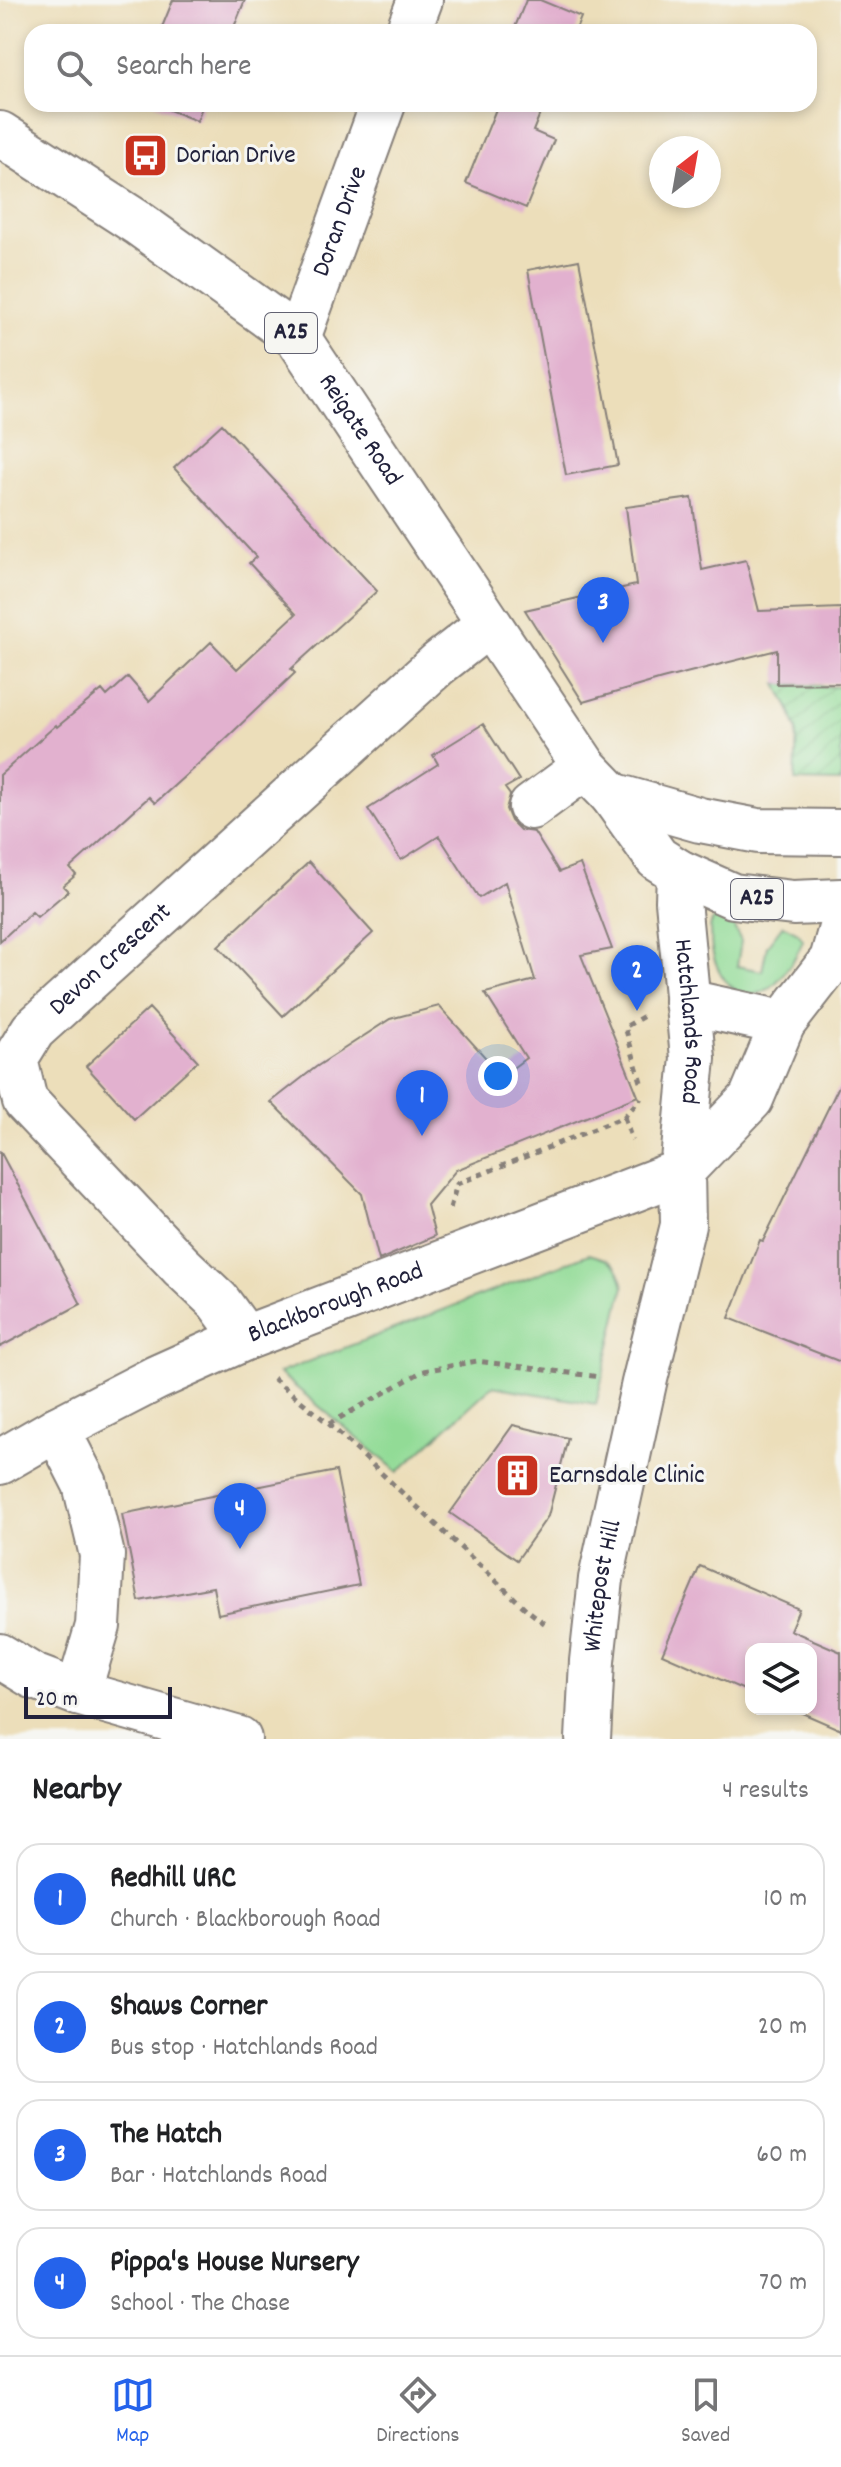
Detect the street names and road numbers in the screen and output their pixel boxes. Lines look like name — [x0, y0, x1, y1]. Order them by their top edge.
street label: Doran Drive — [303, 161, 377, 282]
road number: A25 — [265, 313, 317, 353]
street label: Reigate Road — [309, 366, 411, 494]
road number: A25 — [731, 879, 783, 919]
street label: Devon Crescent — [41, 894, 181, 1025]
street label: Hatchlands Road — [663, 937, 712, 1106]
street label: Blackborough Road — [243, 1253, 429, 1354]
street label: Whitepost Hill — [575, 1516, 632, 1654]

